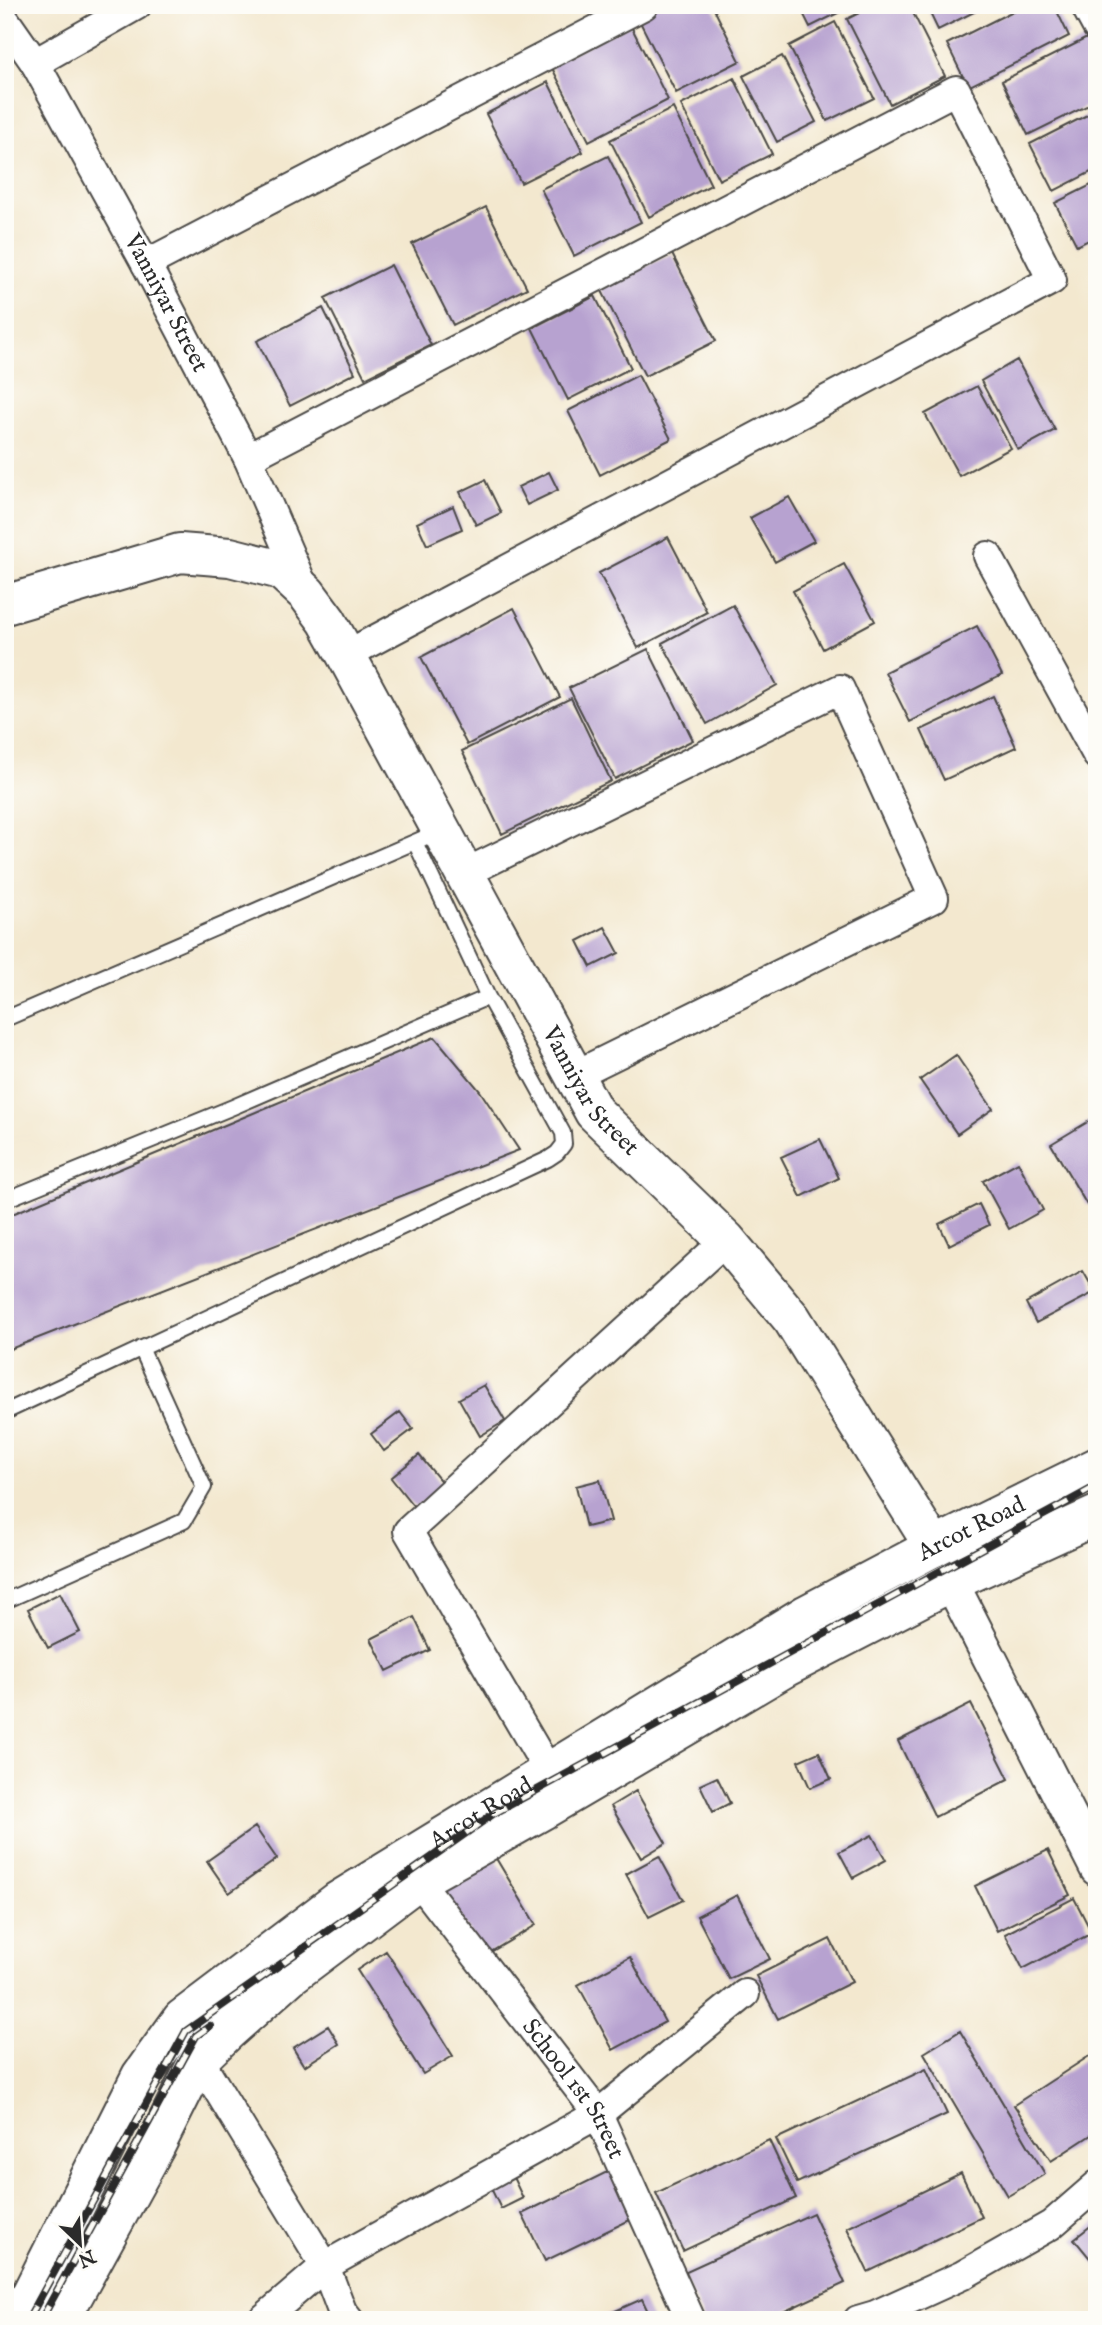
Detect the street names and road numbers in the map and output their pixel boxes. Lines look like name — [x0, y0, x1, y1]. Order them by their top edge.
street label: Vanniyar Street — [116, 227, 216, 377]
street label: Vanniyar Street — [534, 1020, 646, 1163]
street label: Arcot Road — [911, 1489, 1030, 1569]
street label: Arcot Road — [423, 1770, 539, 1857]
street label: School 1st Street — [515, 2013, 632, 2164]

